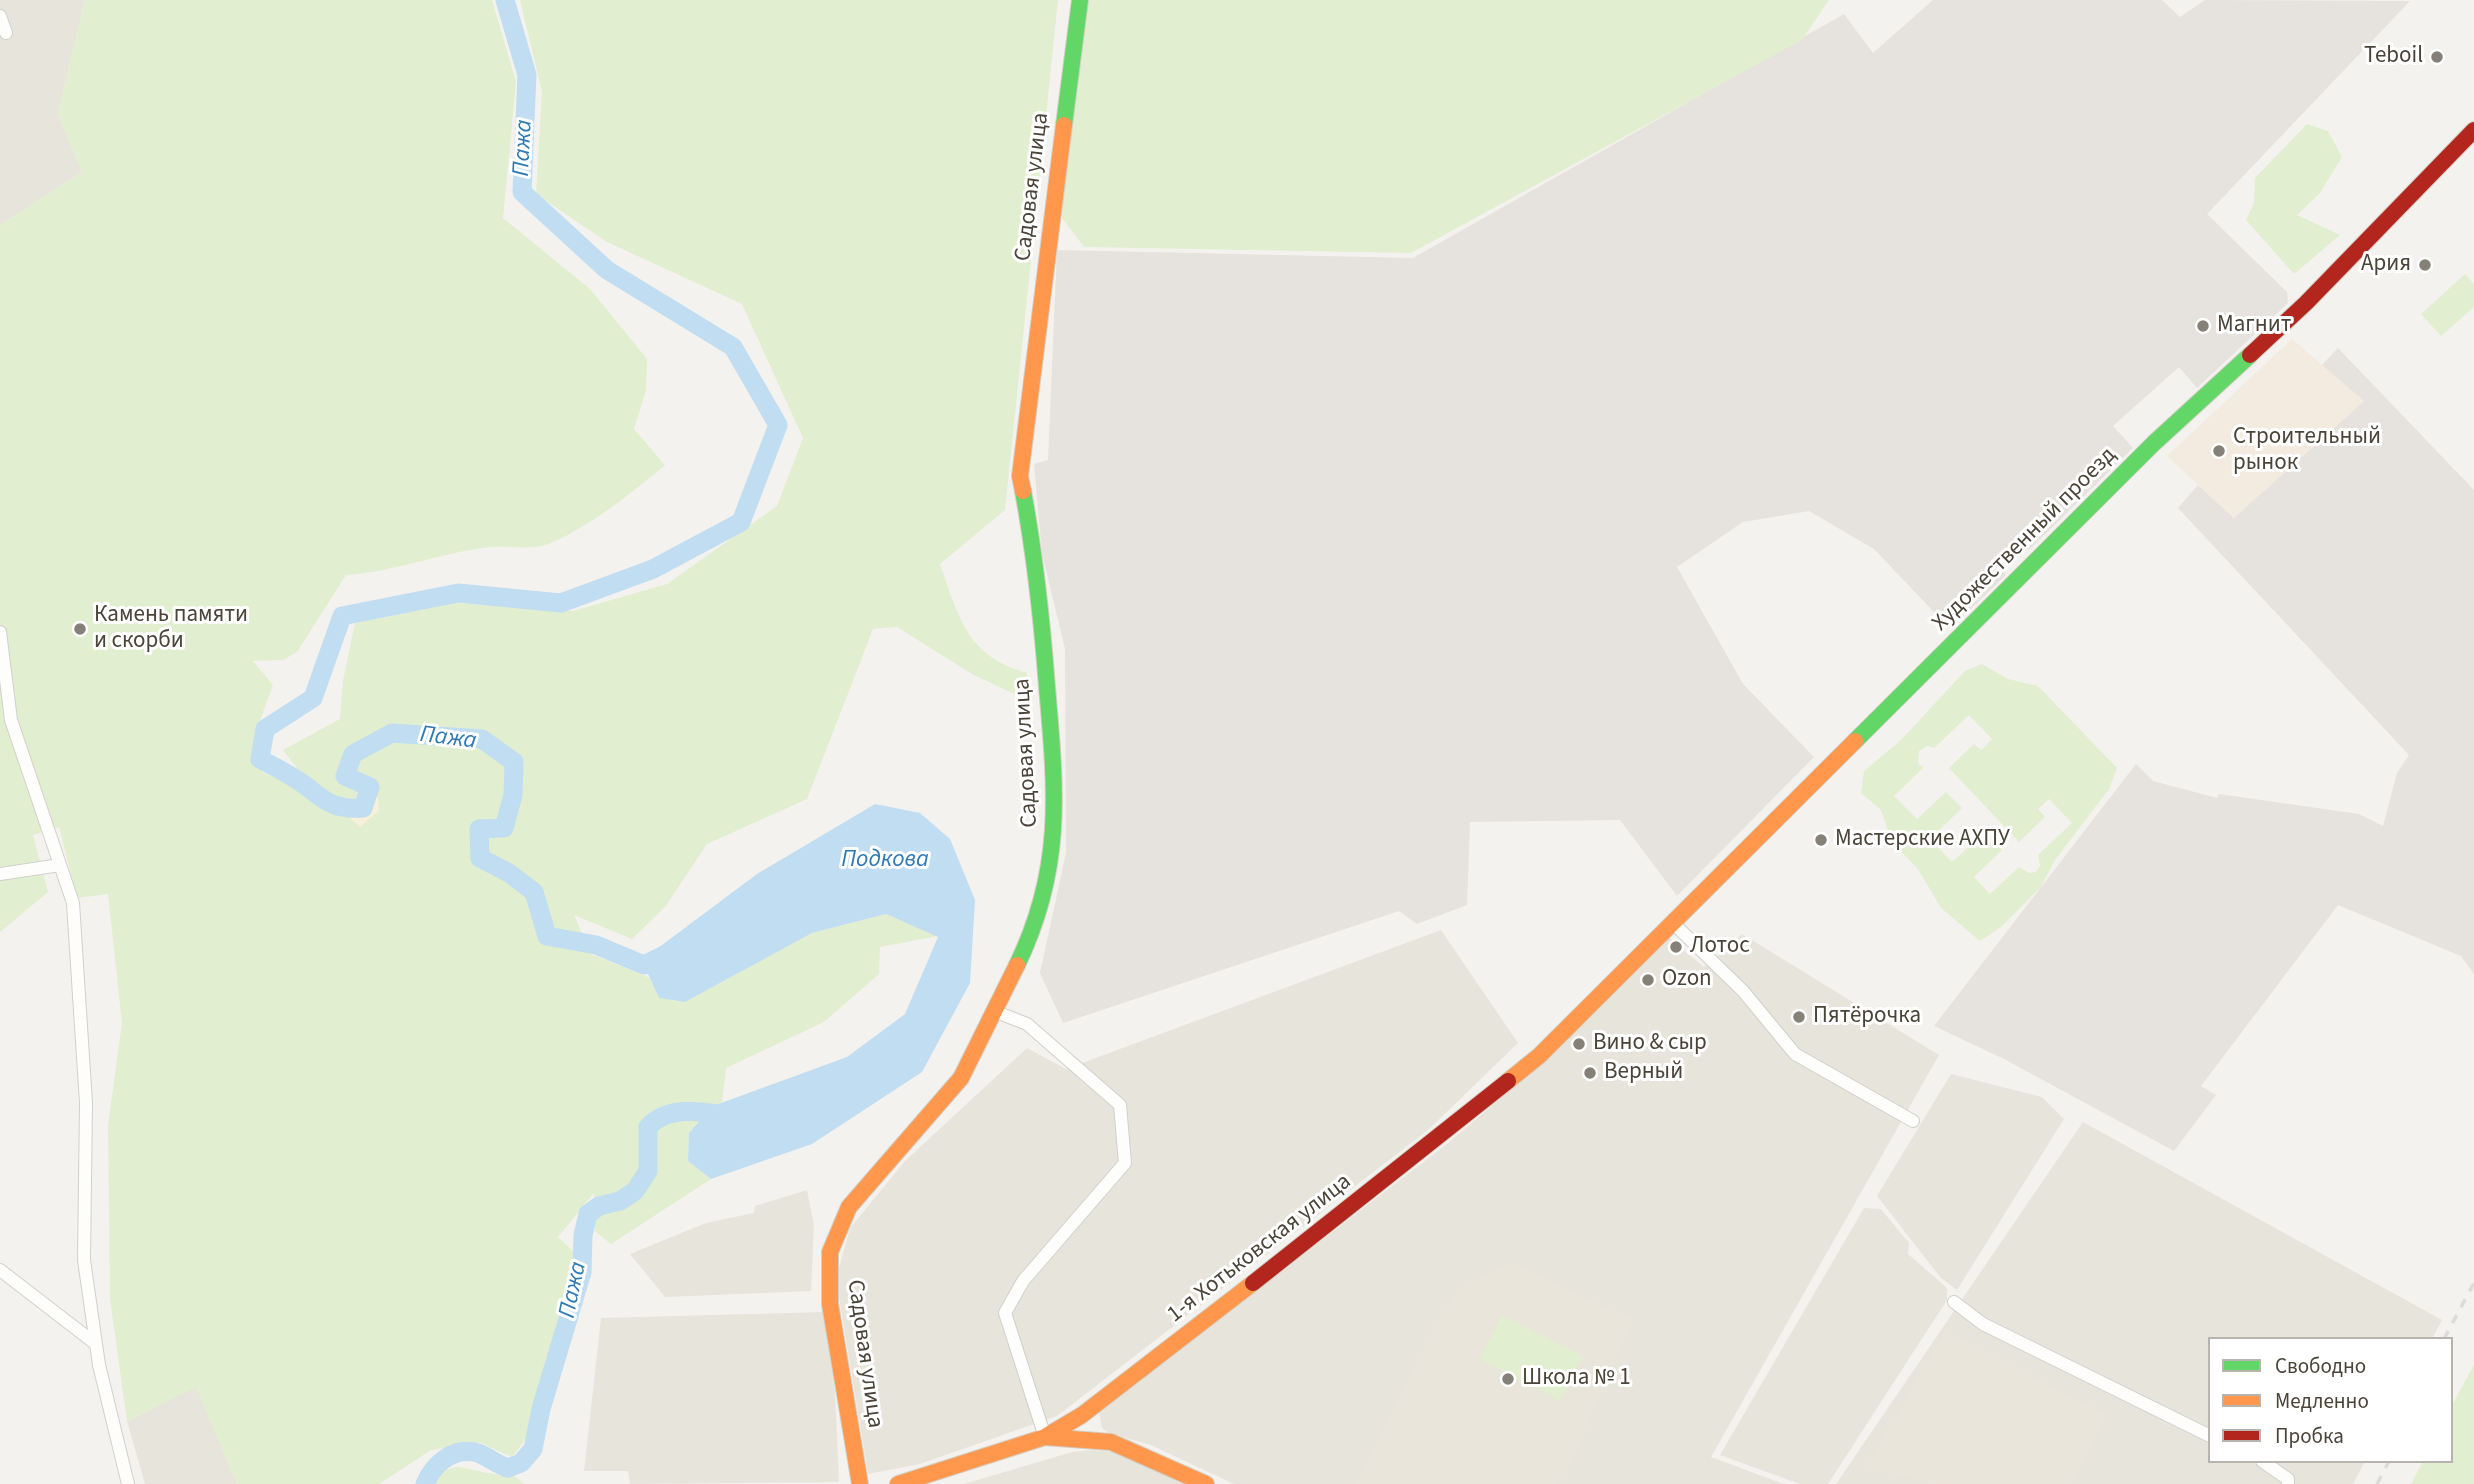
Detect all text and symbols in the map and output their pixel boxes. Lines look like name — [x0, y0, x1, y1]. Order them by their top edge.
place label: Teboil — [2364, 43, 2423, 71]
marker: Teboil — [2429, 49, 2445, 65]
street label: Садовая улица — [1010, 111, 1056, 263]
water label: Пажа — [508, 119, 540, 177]
place label: Ария — [2361, 251, 2411, 279]
marker: Ария — [2417, 257, 2433, 273]
place label: Магнит — [2217, 312, 2291, 340]
marker: Магнит — [2195, 318, 2211, 334]
place label: Строительный рынок — [2233, 424, 2381, 478]
street label: Художественный проезд — [1927, 442, 2123, 638]
marker: Строительный рынок — [2211, 443, 2227, 459]
place label: Камень памяти и скорби — [94, 602, 248, 656]
marker: Камень памяти и скорби — [72, 621, 88, 637]
street label: Садовая улица — [1009, 678, 1045, 828]
water label: Пажа — [418, 721, 478, 757]
place label: Мастерские АХПУ — [1835, 826, 2010, 854]
marker: Мастерские АХПУ — [1813, 832, 1829, 848]
water label: Подкова — [841, 847, 929, 875]
place label: Лотос — [1690, 933, 1750, 961]
marker: Лотос — [1668, 939, 1684, 955]
place label: Ozon — [1662, 966, 1712, 994]
marker: Ozon — [1640, 972, 1656, 988]
place label: Пятёрочка — [1813, 1003, 1921, 1031]
marker: Пятёрочка — [1791, 1009, 1807, 1025]
place label: Вино & сыр — [1593, 1030, 1707, 1058]
marker: Вино & сыр — [1571, 1036, 1587, 1052]
place label: Верный — [1604, 1059, 1683, 1087]
marker: Верный — [1582, 1065, 1598, 1081]
street label: 1-я Хотьковская улица — [1163, 1169, 1357, 1329]
water label: Пажа — [554, 1259, 594, 1321]
street label: Садовая улица — [840, 1278, 888, 1430]
legend — [2208, 1337, 2453, 1463]
text: Свободно — [2275, 1351, 2366, 1381]
place label: Школа № 1 — [1522, 1365, 1631, 1393]
marker: Школа № 1 — [1500, 1371, 1516, 1387]
text: Медленно — [2275, 1386, 2369, 1416]
text: Пробка — [2275, 1421, 2344, 1451]

